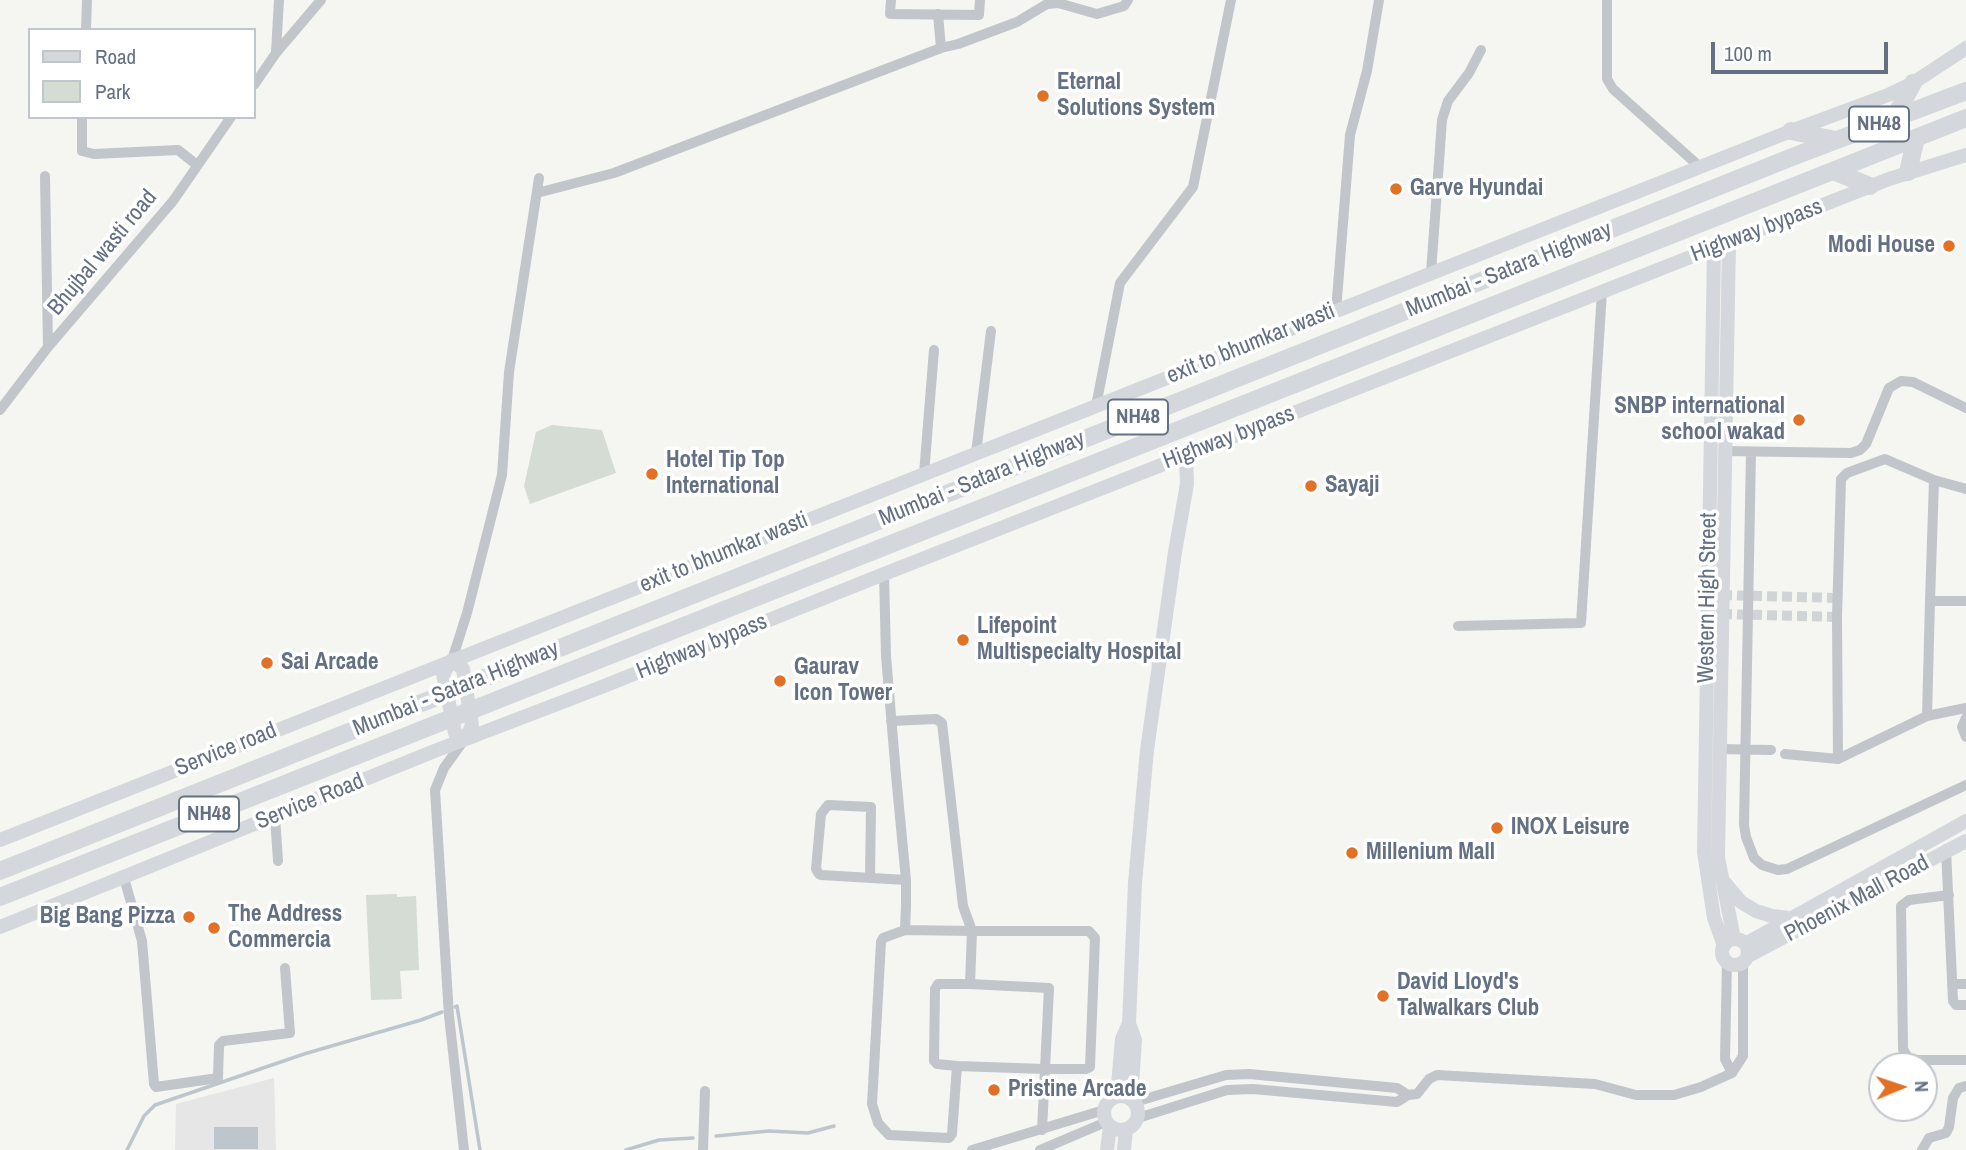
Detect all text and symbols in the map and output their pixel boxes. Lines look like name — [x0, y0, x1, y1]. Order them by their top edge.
legend — [28, 28, 256, 119]
scale bar — [1714, 28, 1891, 72]
text: 100 m — [1724, 39, 1772, 68]
text: Road — [95, 42, 136, 71]
place label: Eternal Solutions System — [1057, 69, 1215, 123]
text: Park — [95, 77, 130, 106]
marker: Eternal Solutions System — [1035, 88, 1051, 104]
road number: NH48 — [1849, 106, 1909, 142]
place label: Garve Hyundai — [1410, 175, 1543, 203]
marker: Garve Hyundai — [1388, 181, 1404, 197]
street label: Bhujbal wasti road — [43, 185, 163, 321]
street label: Highway bypass — [1687, 193, 1827, 269]
street label: Mumbai - Satara Highway — [1402, 216, 1616, 324]
place label: Modi House — [1828, 232, 1935, 260]
marker: Modi House — [1941, 238, 1957, 254]
street label: exit to bhumkar wasti — [1163, 298, 1339, 390]
place label: SNBP international school wakad — [1614, 393, 1785, 447]
road number: NH48 — [1108, 400, 1168, 434]
street label: Highway bypass — [1159, 400, 1299, 476]
marker: SNBP international school wakad — [1791, 412, 1807, 428]
street label: Mumbai - Satara Highway — [875, 425, 1089, 533]
place label: Hotel Tip Top International — [666, 447, 785, 501]
marker: Hotel Tip Top International — [644, 466, 660, 482]
place label: Sayaji — [1325, 472, 1380, 500]
marker: Sayaji — [1303, 478, 1319, 494]
street label: exit to bhumkar wasti — [636, 507, 812, 599]
street label: Western High Street — [1693, 512, 1723, 684]
street label: Highway bypass — [633, 608, 771, 686]
place label: Lifepoint Multispecialty Hospital — [977, 613, 1181, 667]
marker: Lifepoint Multispecialty Hospital — [955, 632, 971, 648]
street label: Mumbai - Satara Highway — [349, 635, 563, 743]
place label: Sai Arcade — [281, 649, 378, 677]
place label: Gaurav Icon Tower — [794, 654, 892, 708]
marker: Sai Arcade — [259, 655, 275, 671]
marker: Gaurav Icon Tower — [772, 673, 788, 689]
street label: Service road — [171, 717, 281, 783]
street label: Service Road — [252, 768, 368, 836]
road number: NH48 — [179, 796, 239, 832]
place label: INOX Leisure — [1511, 814, 1629, 842]
marker: INOX Leisure — [1489, 820, 1505, 836]
place label: Millenium Mall — [1366, 839, 1495, 867]
marker: Millenium Mall — [1344, 845, 1360, 861]
street label: Phoenix Mall Road — [1780, 849, 1934, 949]
place label: The Address Commercia — [228, 901, 342, 955]
place label: Big Bang Pizza — [40, 903, 175, 931]
marker: Big Bang Pizza — [181, 909, 197, 925]
marker: The Address Commercia — [206, 920, 222, 936]
place label: David Lloyd's Talwalkars Club — [1397, 969, 1539, 1023]
marker: David Lloyd's Talwalkars Club — [1375, 988, 1391, 1004]
north arrow — [1868, 1052, 1938, 1122]
place label: Pristine Arcade — [1008, 1076, 1146, 1104]
text: N — [1909, 1080, 1935, 1092]
marker: Pristine Arcade — [986, 1082, 1002, 1098]

